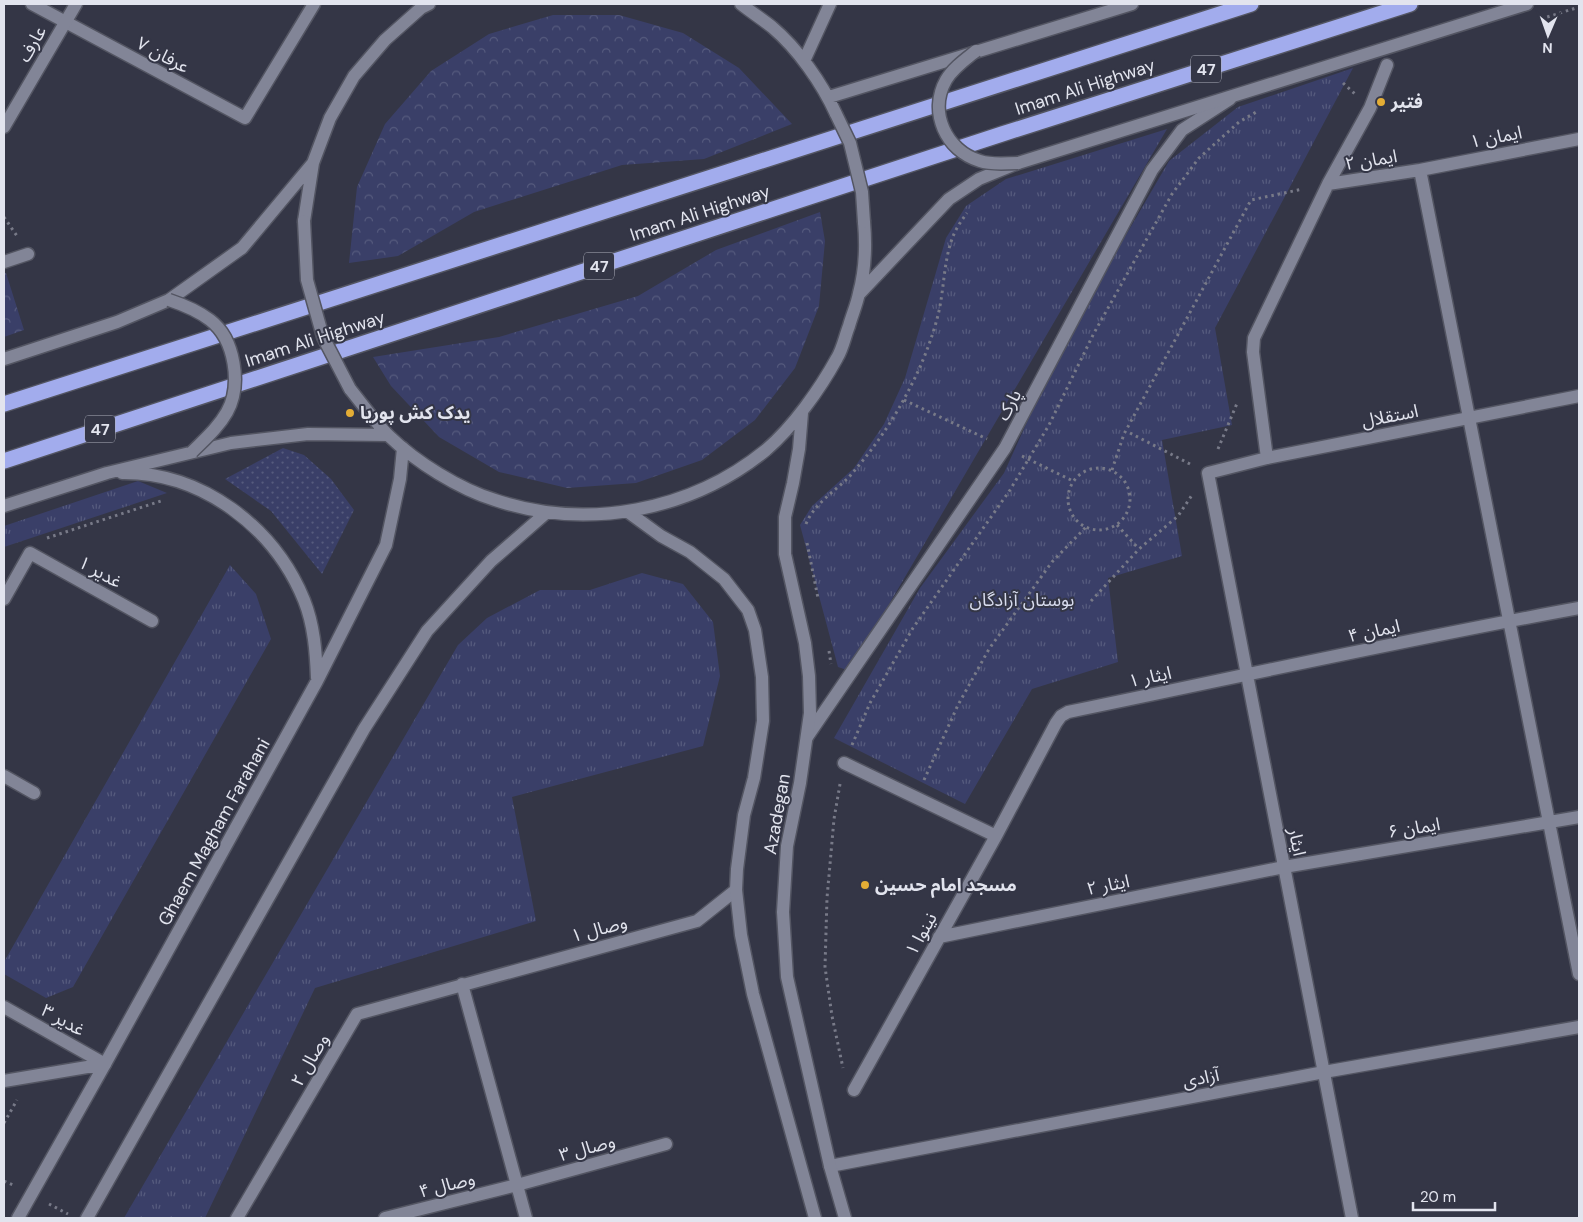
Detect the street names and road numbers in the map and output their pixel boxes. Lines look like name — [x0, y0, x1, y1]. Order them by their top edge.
street label: عارف — [12, 22, 52, 66]
street label: عرفان ۷ — [132, 31, 194, 79]
street label: Imam Ali Highway — [1012, 53, 1158, 121]
road number: 47 — [1191, 56, 1221, 82]
street label: ایمان ۱ — [1468, 120, 1524, 154]
street label: ایمان ۲ — [1343, 144, 1399, 176]
street label: Imam Ali Highway — [627, 179, 773, 247]
road number: 47 — [584, 252, 614, 280]
street label: Imam Ali Highway — [242, 305, 388, 373]
street label: پارک — [991, 385, 1027, 425]
street label: استقلال — [1360, 399, 1420, 433]
road number: 47 — [85, 416, 115, 442]
street label: غدیر ۱ — [74, 550, 126, 594]
street label: ایمان ۴ — [1346, 614, 1402, 648]
street label: ایثار ۱ — [1126, 661, 1174, 693]
street label: Ghaem Magham Farahani — [152, 734, 276, 930]
street label: Azadegan — [758, 772, 796, 856]
street label: ایمان ۶ — [1386, 812, 1442, 844]
street label: ایثار — [1282, 825, 1311, 858]
street label: ایثار ۲ — [1084, 869, 1132, 901]
street label: نینوا ۱ — [899, 908, 943, 960]
street label: وصال ۱ — [568, 910, 630, 948]
street label: غدیر ۳ — [37, 998, 89, 1042]
street label: وصال ۲ — [285, 1029, 335, 1091]
street label: آزادی — [1181, 1063, 1222, 1093]
street label: وصال ۳ — [556, 1129, 618, 1167]
street label: وصال ۴ — [416, 1166, 478, 1204]

